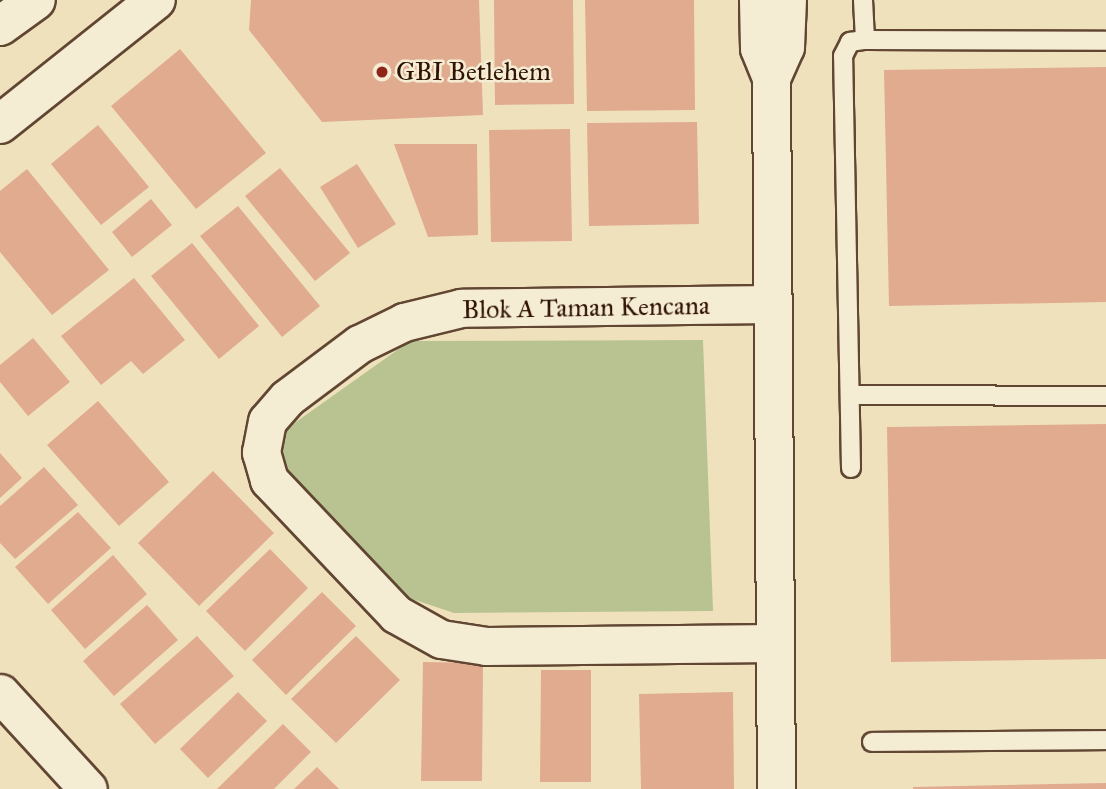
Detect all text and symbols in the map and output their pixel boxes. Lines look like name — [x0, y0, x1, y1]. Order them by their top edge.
place label: GBI Betlehem — [396, 56, 551, 88]
marker: GBI Betlehem — [374, 64, 390, 80]
street label: Blok A Taman Kencana — [462, 290, 710, 326]

